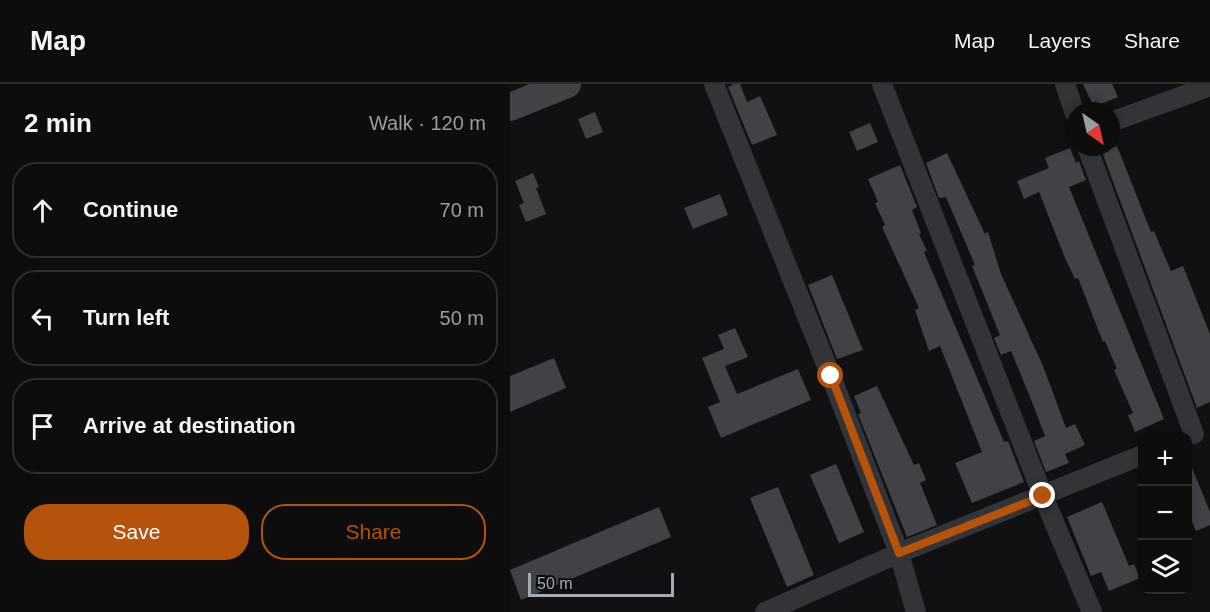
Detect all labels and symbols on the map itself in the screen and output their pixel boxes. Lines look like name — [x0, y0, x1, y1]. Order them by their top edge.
north arrow — [1066, 102, 1120, 156]
route start — [817, 362, 843, 388]
route end — [1029, 482, 1055, 508]
scale bar — [528, 570, 674, 598]

